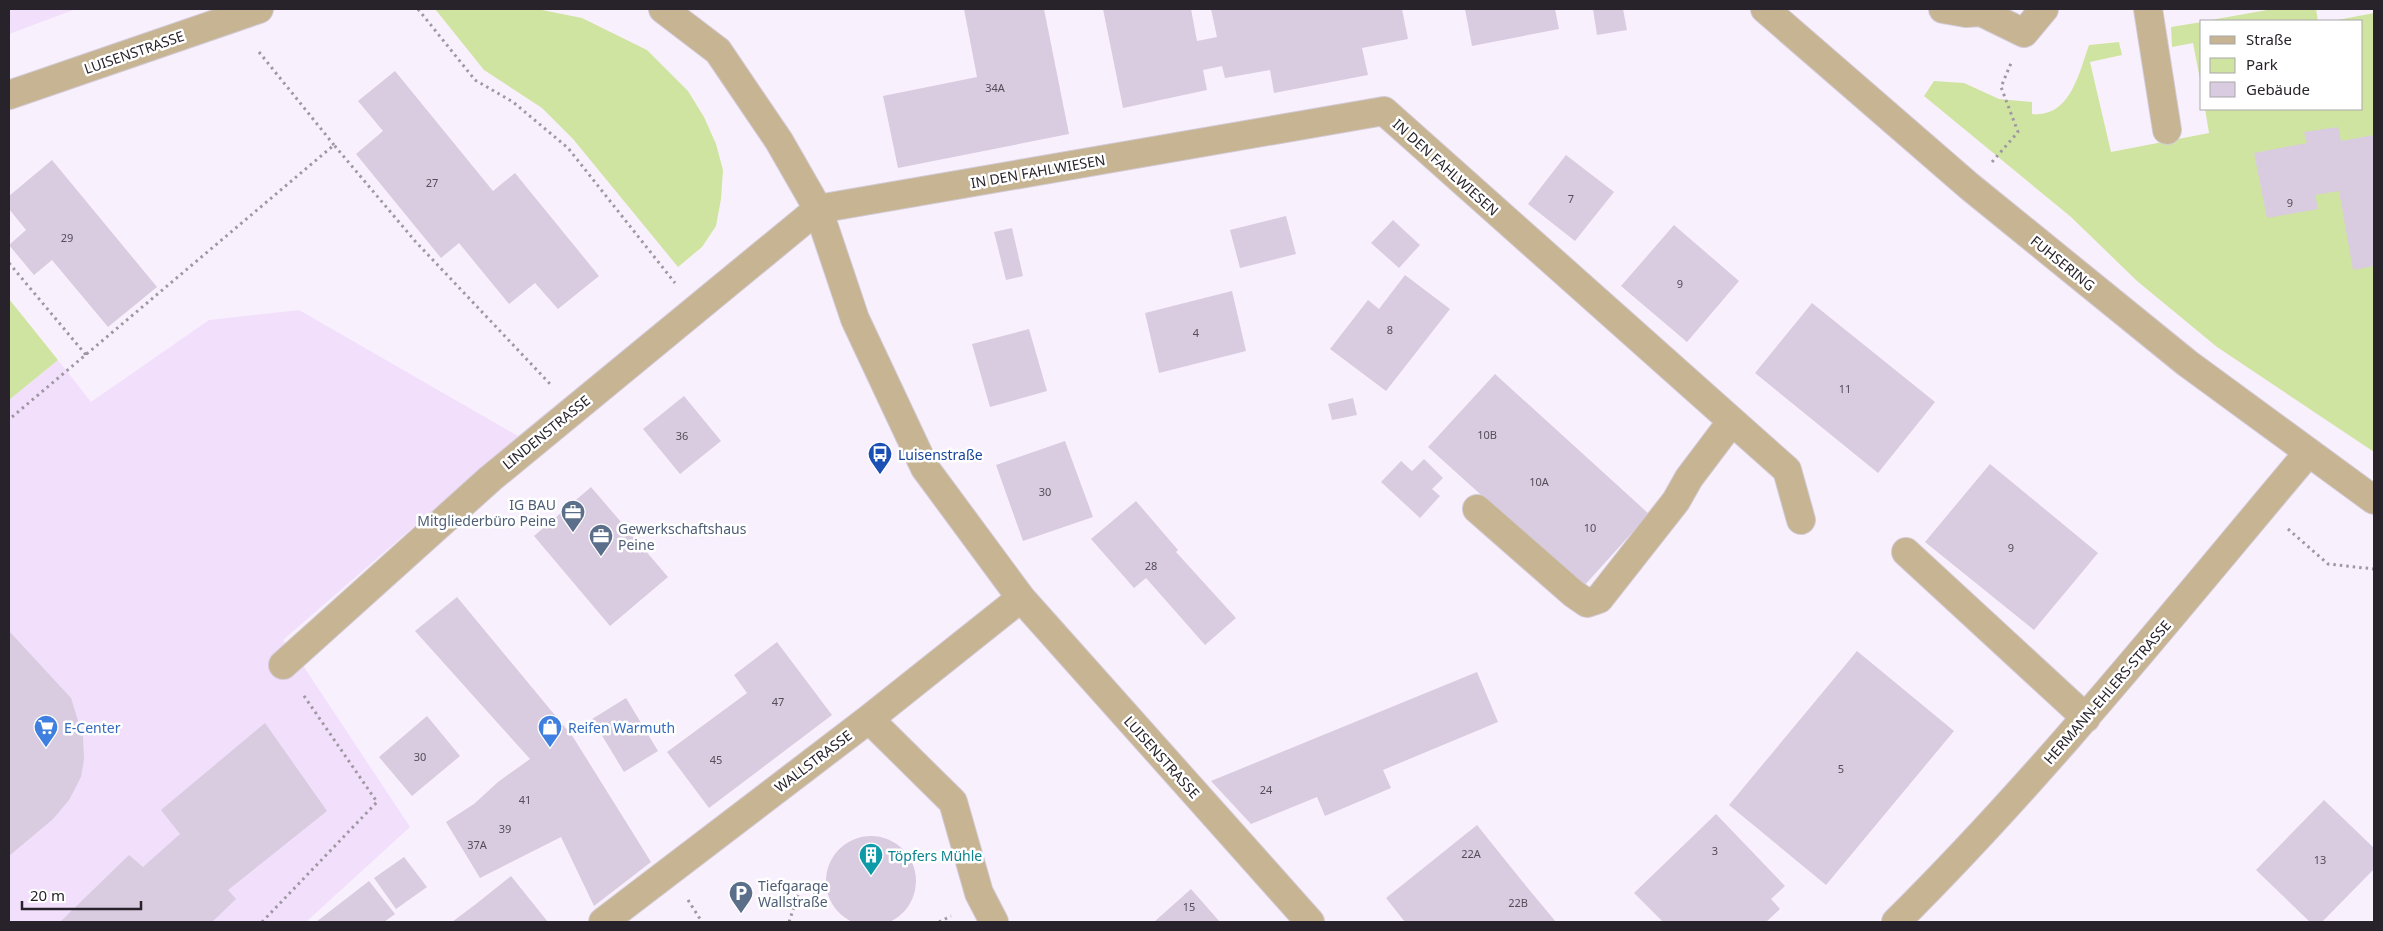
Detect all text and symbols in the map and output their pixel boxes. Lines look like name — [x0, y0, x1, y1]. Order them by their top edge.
legend — [2200, 20, 2363, 110]
street label: LUISENSTRASSE — [81, 26, 187, 78]
text: Straße — [2246, 29, 2292, 49]
text: Park — [2246, 54, 2278, 74]
text: Gebäude — [2246, 79, 2310, 99]
house number: 34A — [985, 80, 1006, 95]
street label: IN DEN FAHLWIESEN — [1389, 114, 1503, 220]
street label: IN DEN FAHLWIESEN — [969, 150, 1107, 192]
house number: 27 — [426, 175, 438, 190]
house number: 7 — [1568, 191, 1574, 206]
house number: 9 — [2287, 195, 2293, 210]
house number: 29 — [61, 230, 73, 245]
street label: FUHSERING — [2027, 231, 2099, 295]
house number: 9 — [1677, 276, 1683, 291]
house number: 8 — [1387, 322, 1393, 337]
house number: 4 — [1193, 325, 1200, 340]
house number: 11 — [1839, 381, 1851, 396]
street label: LINDENSTRASSE — [498, 391, 594, 473]
house number: 10B — [1477, 427, 1497, 442]
house number: 36 — [676, 428, 688, 443]
bus stop icon: Luisenstraße — [867, 441, 893, 475]
place label: Luisenstraße — [898, 445, 983, 464]
house number: 10A — [1529, 474, 1550, 489]
house number: 30 — [1039, 484, 1051, 499]
place label: IG BAU Mitgliederbüro Peine — [417, 495, 556, 530]
office icon: IG BAU Mitgliederbüro Peine — [560, 499, 586, 533]
place label: Gewerkschaftshaus Peine — [618, 519, 747, 554]
house number: 10 — [1584, 520, 1596, 535]
office icon: Gewerkschaftshaus Peine — [588, 523, 614, 557]
house number: 9 — [2008, 540, 2014, 555]
house number: 28 — [1145, 558, 1157, 573]
street label: HERMANN-EHLERS-STRASSE — [2039, 616, 2175, 768]
house number: 47 — [772, 694, 784, 709]
street label: LUISENSTRASSE — [1120, 712, 1204, 802]
supermarket icon: E-Center — [33, 714, 59, 748]
shop icon: Reifen Warmuth — [537, 714, 563, 748]
place label: E-Center — [64, 718, 121, 737]
place label: Reifen Warmuth — [568, 718, 675, 737]
street label: WALLSTRASSE — [770, 726, 856, 796]
house number: 30 — [414, 749, 426, 764]
house number: 45 — [710, 752, 722, 767]
house number: 5 — [1838, 761, 1844, 776]
house number: 24 — [1260, 782, 1273, 797]
house number: 41 — [519, 792, 531, 807]
house number: 39 — [499, 821, 511, 836]
house number: 37A — [467, 837, 488, 852]
building icon: Töpfers Mühle — [858, 842, 884, 876]
house number: 3 — [1712, 843, 1718, 858]
place label: Töpfers Mühle — [888, 846, 982, 865]
house number: 22A — [1461, 846, 1482, 861]
house number: 13 — [2314, 852, 2326, 867]
place label: Tiefgarage Wallstraße — [758, 876, 829, 911]
scale bar — [22, 878, 141, 910]
parking icon: Tiefgarage Wallstraße — [728, 880, 754, 914]
text: 20 m — [30, 885, 65, 905]
house number: 22B — [1508, 895, 1528, 910]
house number: 15 — [1183, 899, 1195, 914]

